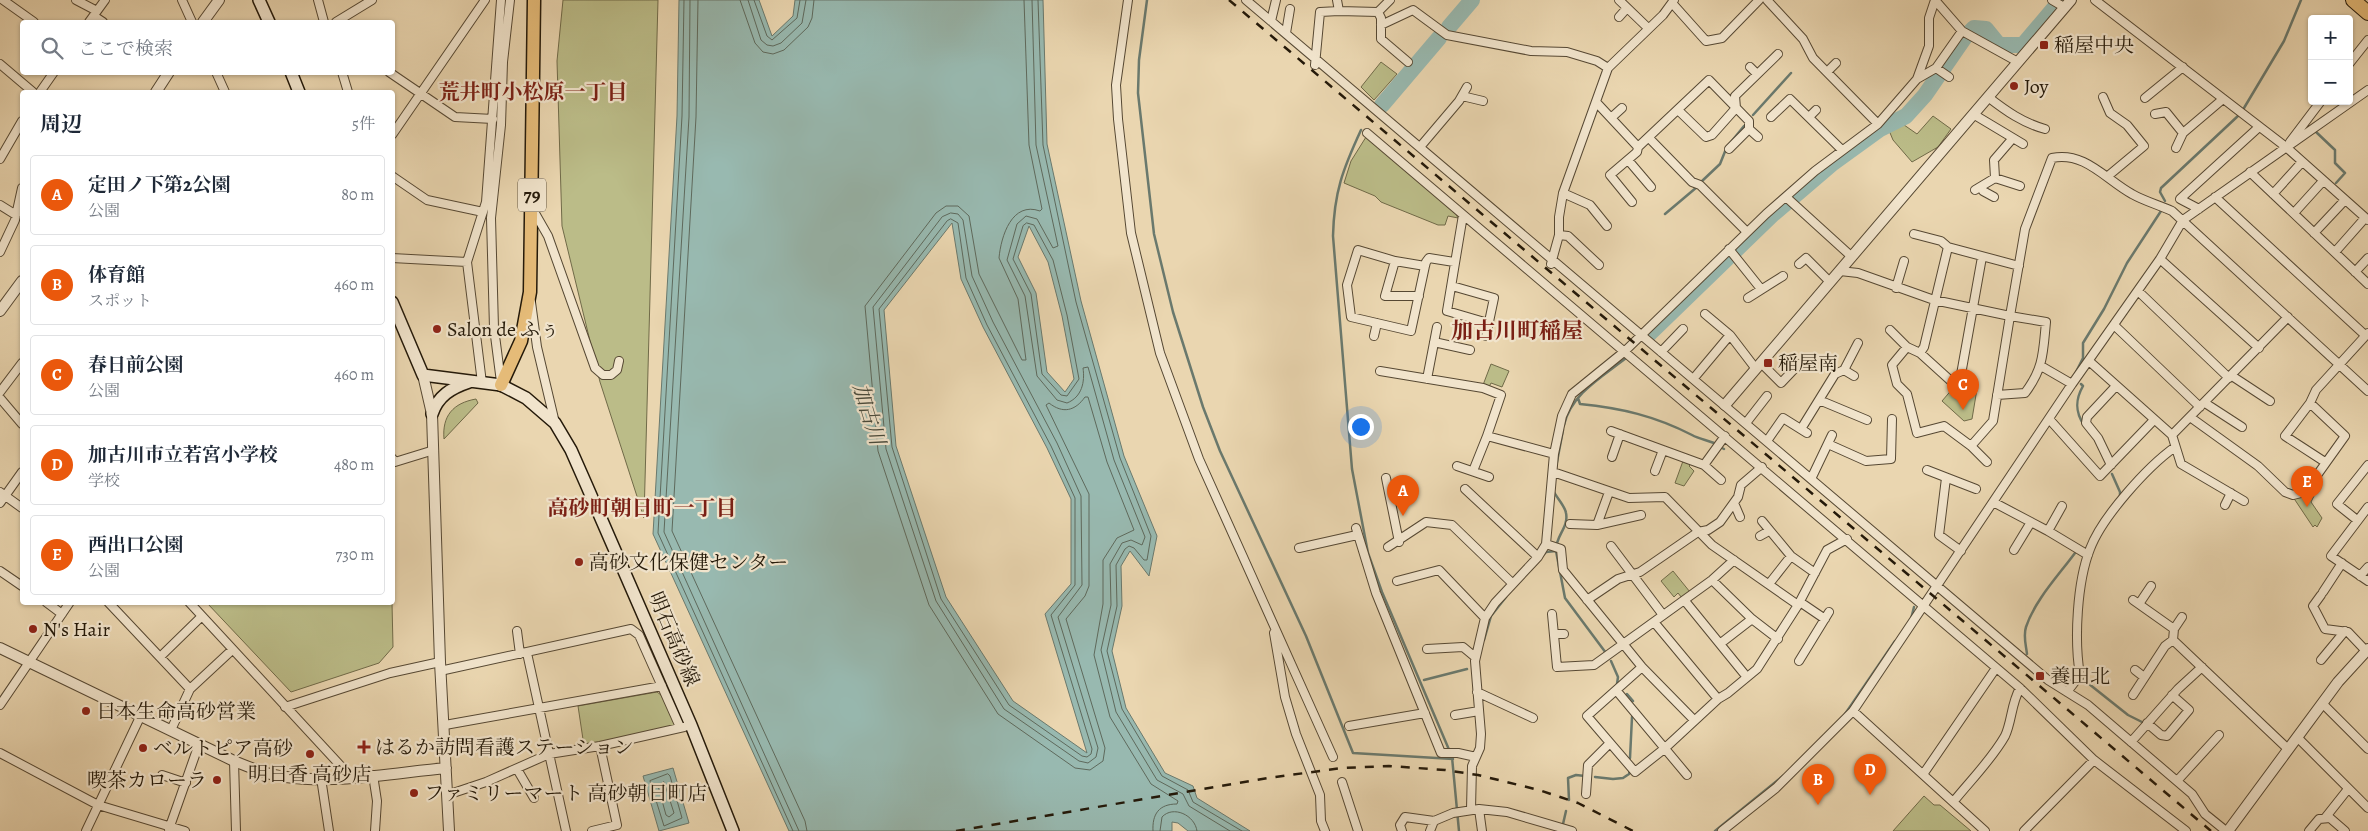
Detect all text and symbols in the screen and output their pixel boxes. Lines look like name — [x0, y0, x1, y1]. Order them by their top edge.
map controls — [2308, 15, 2353, 105]
button: + — [2308, 15, 2353, 60]
search box — [20, 20, 395, 75]
place label: 稲屋中央 — [2054, 32, 2134, 59]
icon: search — [38, 34, 66, 62]
text: ここで検索 — [78, 36, 173, 62]
marker: 稲屋中央 — [2038, 39, 2050, 51]
button: − — [2308, 60, 2353, 105]
place label: Joy — [2024, 73, 2049, 100]
district label: 荒井町小松原一丁目 — [439, 78, 628, 106]
marker: Joy — [2008, 80, 2020, 92]
text: 周辺 — [40, 110, 82, 138]
text: 5件 — [352, 113, 375, 135]
text: 定田ノ下第2公園 — [88, 172, 230, 198]
road number: 79 — [518, 178, 546, 212]
text: A — [52, 184, 62, 206]
text: 80 m — [341, 184, 374, 206]
text: 公園 — [88, 200, 120, 222]
text: 体育館 — [88, 262, 145, 288]
text: B — [52, 274, 62, 296]
text: 460 m — [334, 274, 374, 296]
text: スポット — [88, 290, 152, 312]
place label: Salon de ふぅ — [447, 316, 560, 343]
district label: 加古川町稲屋 — [1451, 316, 1583, 346]
marker: Salon de ふぅ — [431, 323, 443, 335]
place label: 稲屋南 — [1778, 350, 1838, 377]
text: 春日前公園 — [88, 352, 183, 378]
marker: 稲屋南 — [1762, 357, 1774, 369]
text: C — [52, 364, 62, 386]
text: 460 m — [334, 364, 374, 386]
pin: C — [1947, 369, 1979, 410]
text: 公園 — [88, 380, 120, 402]
water label: 加古川 — [846, 380, 892, 450]
your location — [1348, 414, 1374, 440]
text: 加古川市立若宮小学校 — [88, 442, 278, 468]
text: D — [51, 454, 63, 476]
text: 480 m — [334, 454, 374, 476]
pin: E — [2291, 466, 2323, 507]
text: 学校 — [88, 470, 120, 492]
pin: A — [1387, 475, 1419, 516]
district label: 高砂町朝日町一丁目 — [548, 494, 737, 522]
text: 西出口公園 — [88, 532, 183, 558]
text: E — [52, 544, 62, 566]
text: 730 m — [336, 544, 374, 566]
place label: 高砂文化保健センター — [589, 549, 788, 576]
marker: 高砂文化保健センター — [573, 556, 585, 568]
text: 公園 — [88, 560, 120, 582]
street label: 明石高砂線 — [642, 588, 706, 690]
place label: N's Hair — [43, 616, 111, 643]
marker: N's Hair — [27, 623, 39, 635]
place label: 養田北 — [2050, 663, 2110, 690]
marker: 養田北 — [2034, 670, 2046, 682]
place label: 日本生命高砂営業 — [96, 698, 256, 725]
marker: 日本生命高砂営業 — [80, 705, 92, 717]
place label: はるか訪問看護ステーション — [375, 734, 634, 761]
place label: ベルトピア高砂 — [153, 735, 293, 762]
marker: はるか訪問看護ステーション — [357, 740, 371, 754]
marker: ベルトピア高砂 — [137, 742, 149, 754]
marker: 明日香 高砂店 — [304, 748, 316, 760]
pin: D — [1854, 754, 1886, 795]
place label: 明日香 高砂店 — [248, 761, 372, 788]
pin: B — [1802, 764, 1834, 805]
place label: 喫茶カローラ — [87, 767, 207, 794]
marker: 喫茶カローラ — [211, 774, 223, 786]
place label: ファミリーマート 高砂朝日町店 — [424, 780, 708, 807]
marker: ファミリーマート 高砂朝日町店 — [408, 787, 420, 799]

